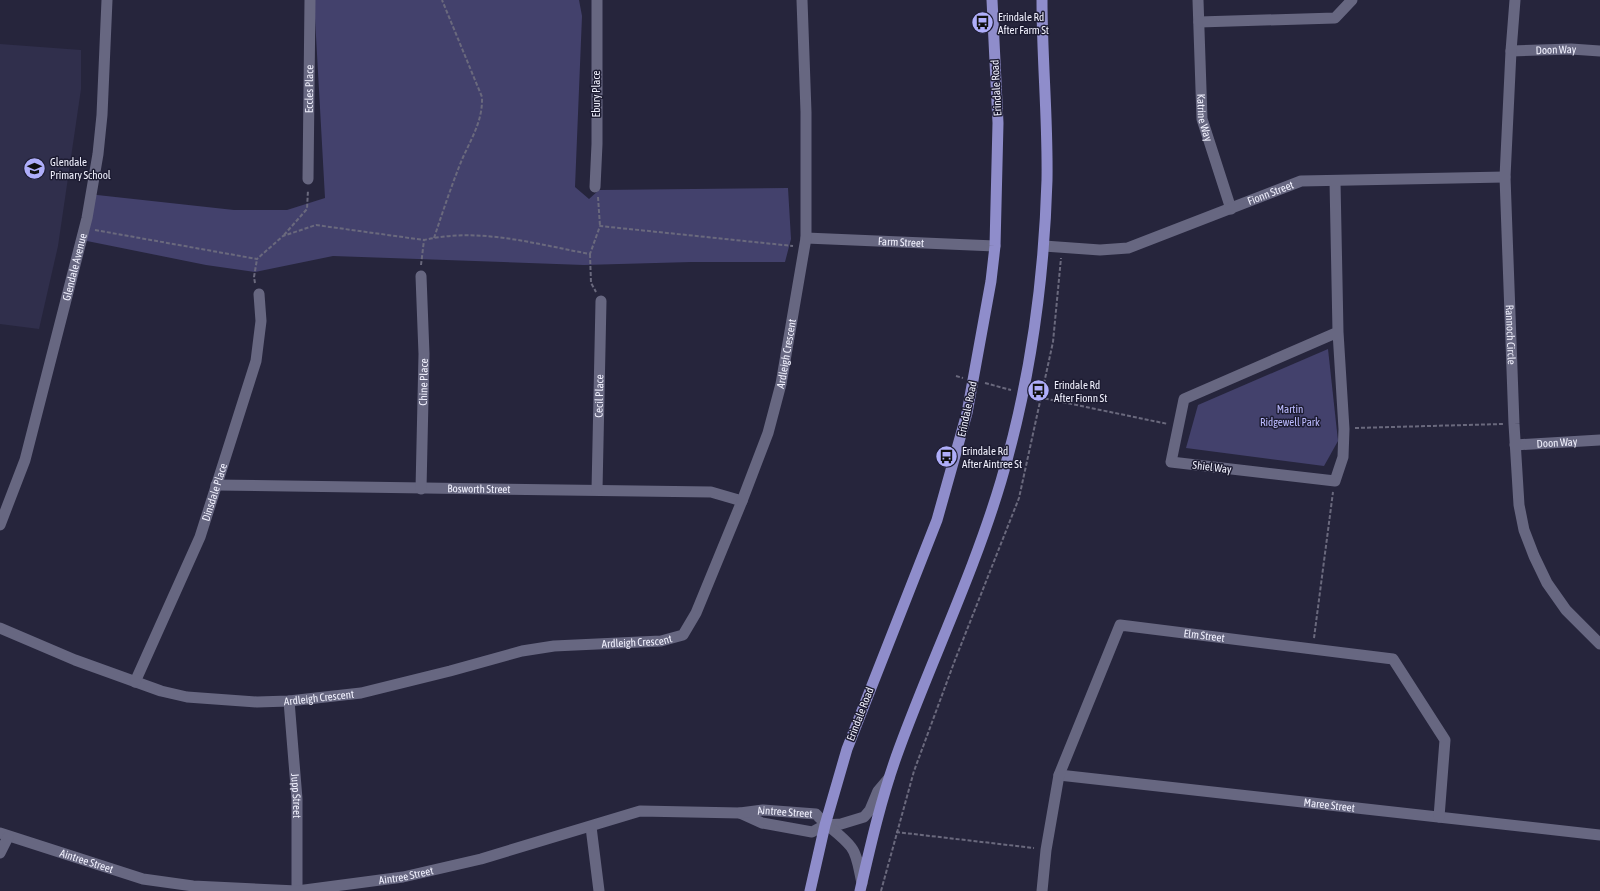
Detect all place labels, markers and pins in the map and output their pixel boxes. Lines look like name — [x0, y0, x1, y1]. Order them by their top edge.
bus stop icon: Erindale Rd After Farm St — [970, 10, 996, 36]
place label: Erindale Rd After Farm St — [998, 11, 1049, 36]
school or university icon: Glendale Primary School — [22, 155, 48, 181]
place label: Glendale Primary School — [50, 156, 111, 181]
bus stop icon: Erindale Rd After Fionn St — [1025, 378, 1051, 404]
place label: Erindale Rd After Fionn St — [1054, 379, 1107, 404]
bus stop icon: Erindale Rd After Aintree St — [933, 444, 959, 470]
place label: Erindale Rd After Aintree St — [962, 445, 1022, 470]

